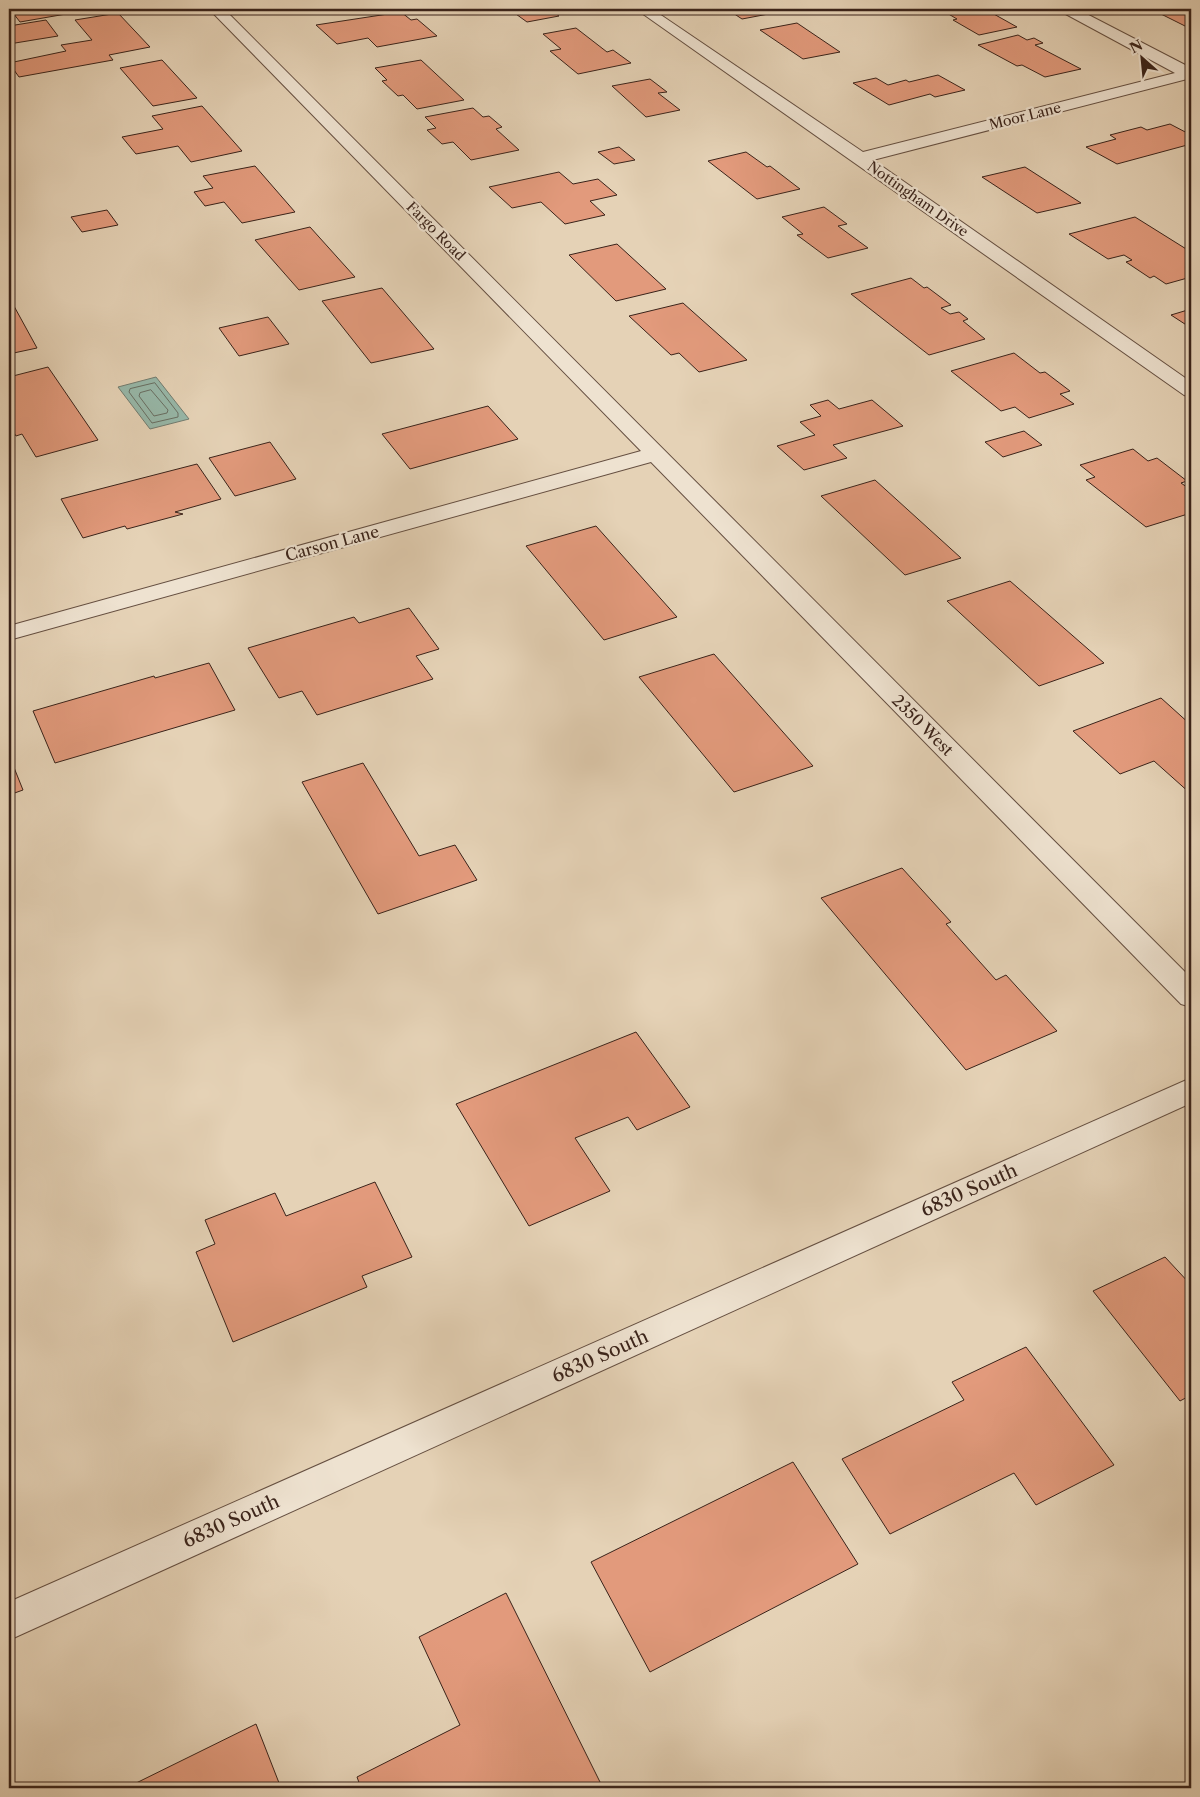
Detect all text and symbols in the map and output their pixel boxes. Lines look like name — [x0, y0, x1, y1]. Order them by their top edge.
north arrow — [1118, 32, 1168, 82]
text: N — [1127, 36, 1146, 57]
street label: Moor Lane — [987, 98, 1063, 134]
street label: Nottingham Drive — [864, 157, 972, 241]
street label: Fargo Road — [403, 198, 470, 265]
street label: Carson Lane — [283, 521, 381, 565]
street label: 2350 West — [888, 690, 958, 760]
street label: 6830 South — [917, 1158, 1021, 1222]
street label: 6830 South — [548, 1324, 652, 1388]
street label: 6830 South — [179, 1489, 283, 1553]

